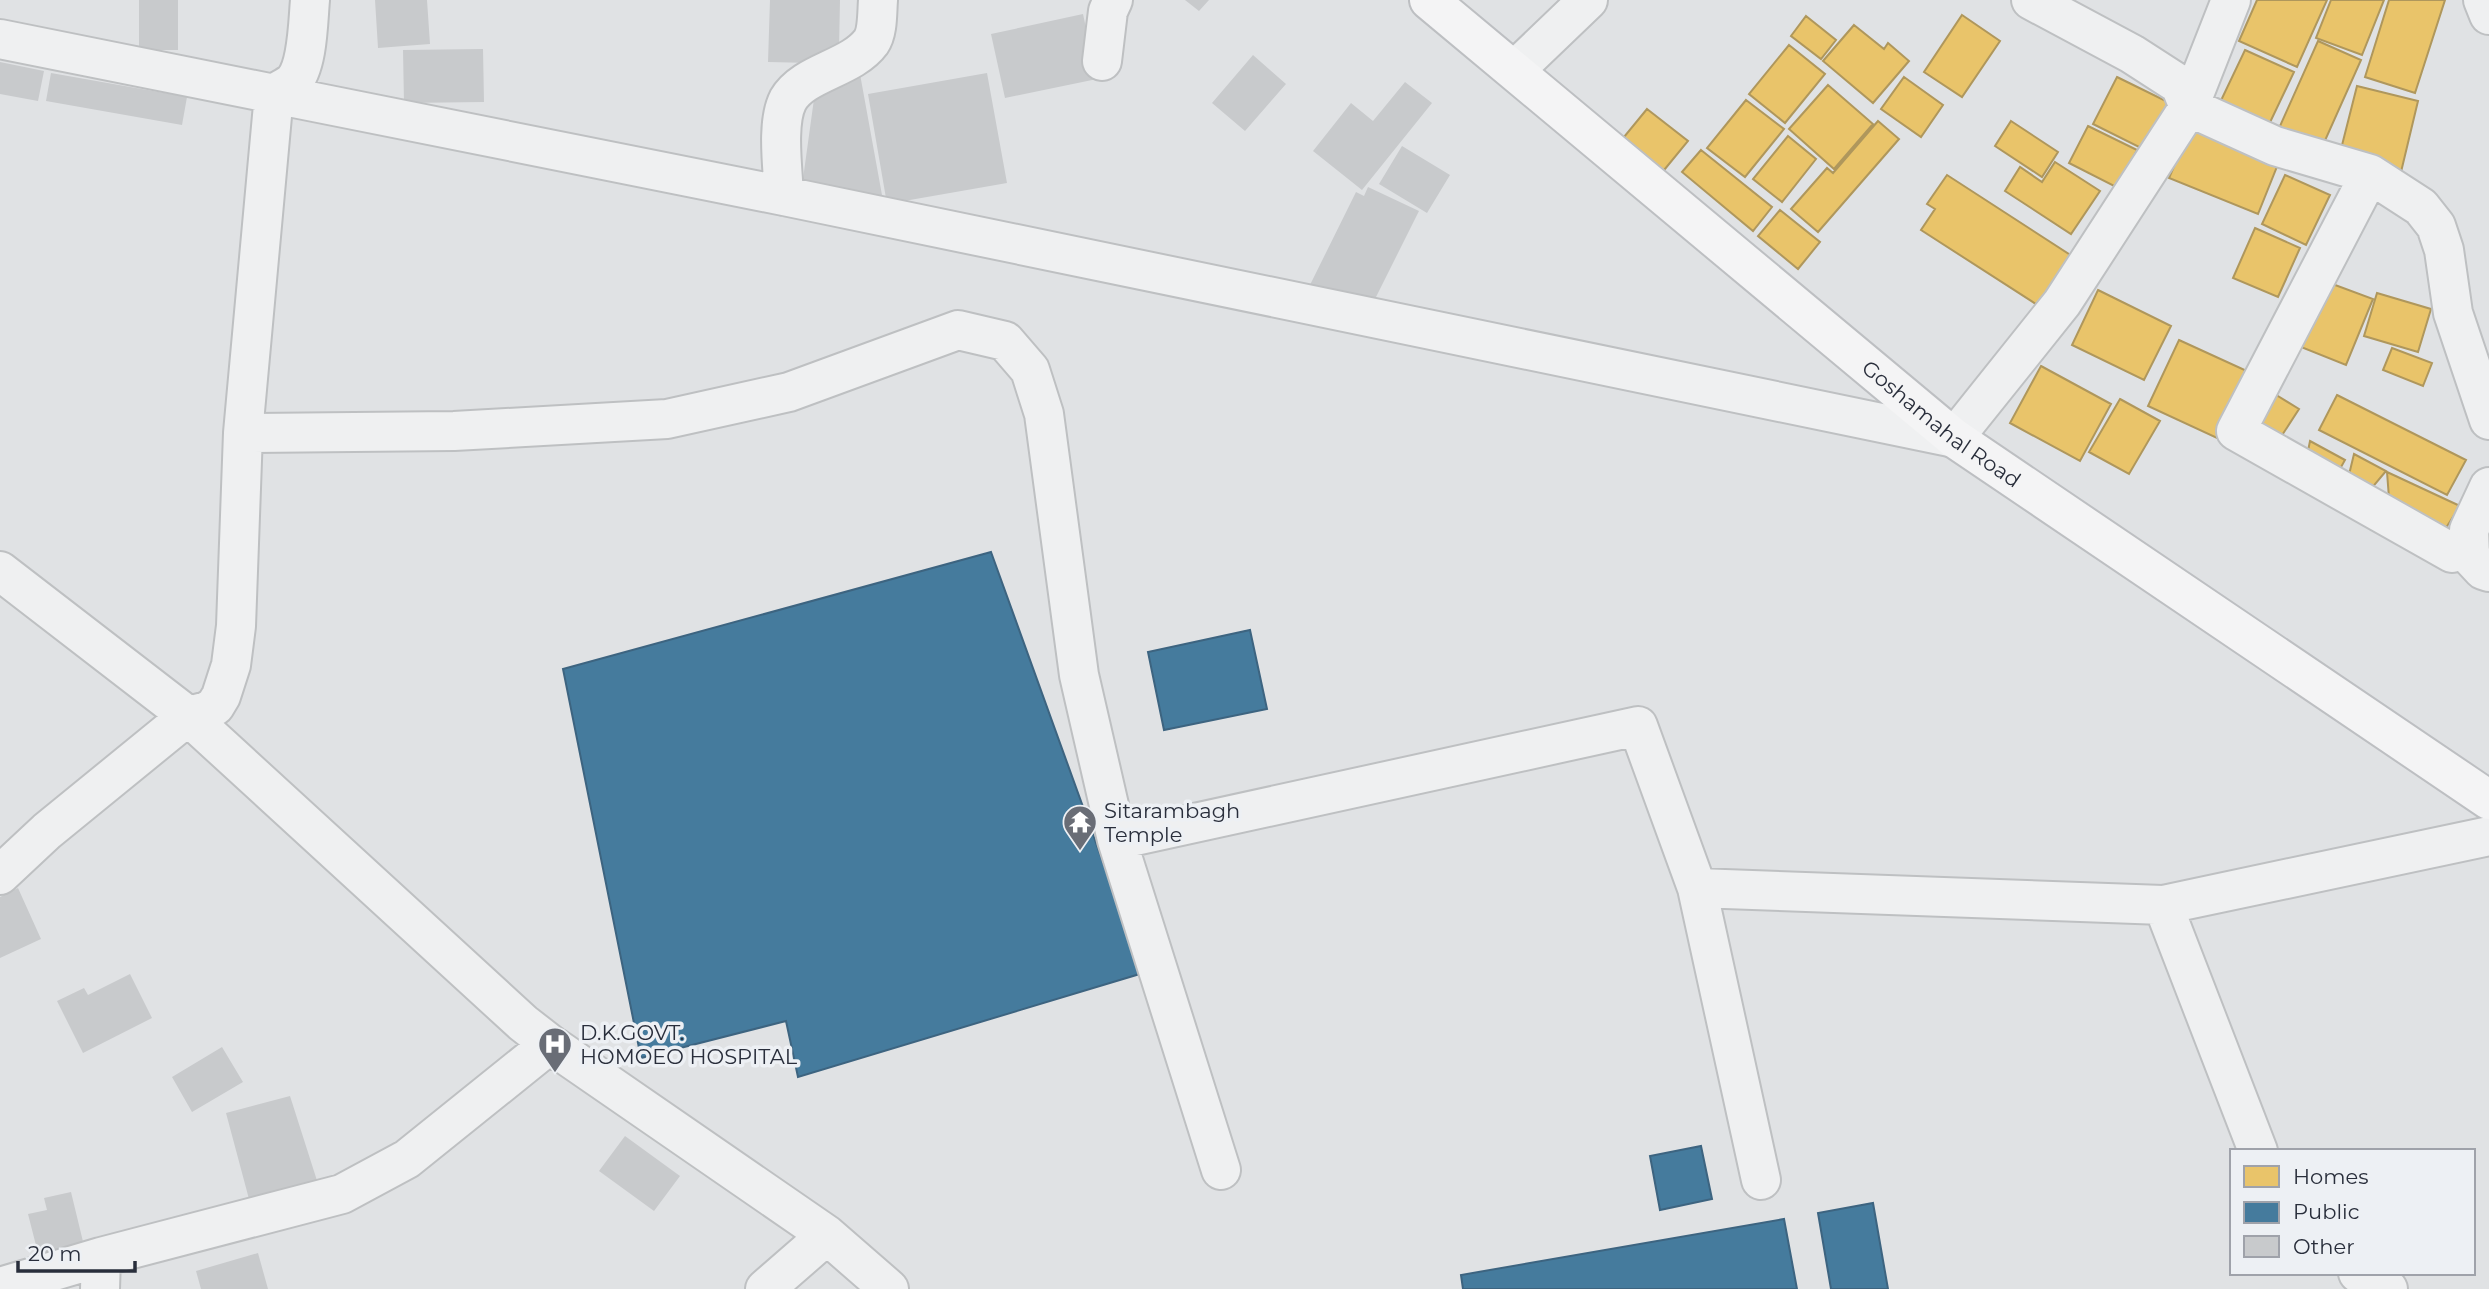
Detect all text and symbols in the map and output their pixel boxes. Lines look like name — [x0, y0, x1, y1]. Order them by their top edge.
street label: Goshamahal Road — [1857, 354, 2026, 492]
place label: Sitarambagh Temple — [1104, 798, 1240, 847]
temple icon: Sitarambagh Temple — [1061, 803, 1099, 852]
place label: D.K.GOVT. HOMOEO HOSPITAL — [580, 1020, 798, 1069]
hospital icon: D.K.GOVT. HOMOEO HOSPITAL — [536, 1025, 574, 1074]
legend — [2230, 1149, 2475, 1275]
text: Homes — [2293, 1164, 2368, 1189]
text: Public — [2293, 1199, 2360, 1224]
scale bar — [18, 1230, 135, 1274]
text: Other — [2293, 1234, 2355, 1259]
text: 20 m — [28, 1241, 82, 1266]

